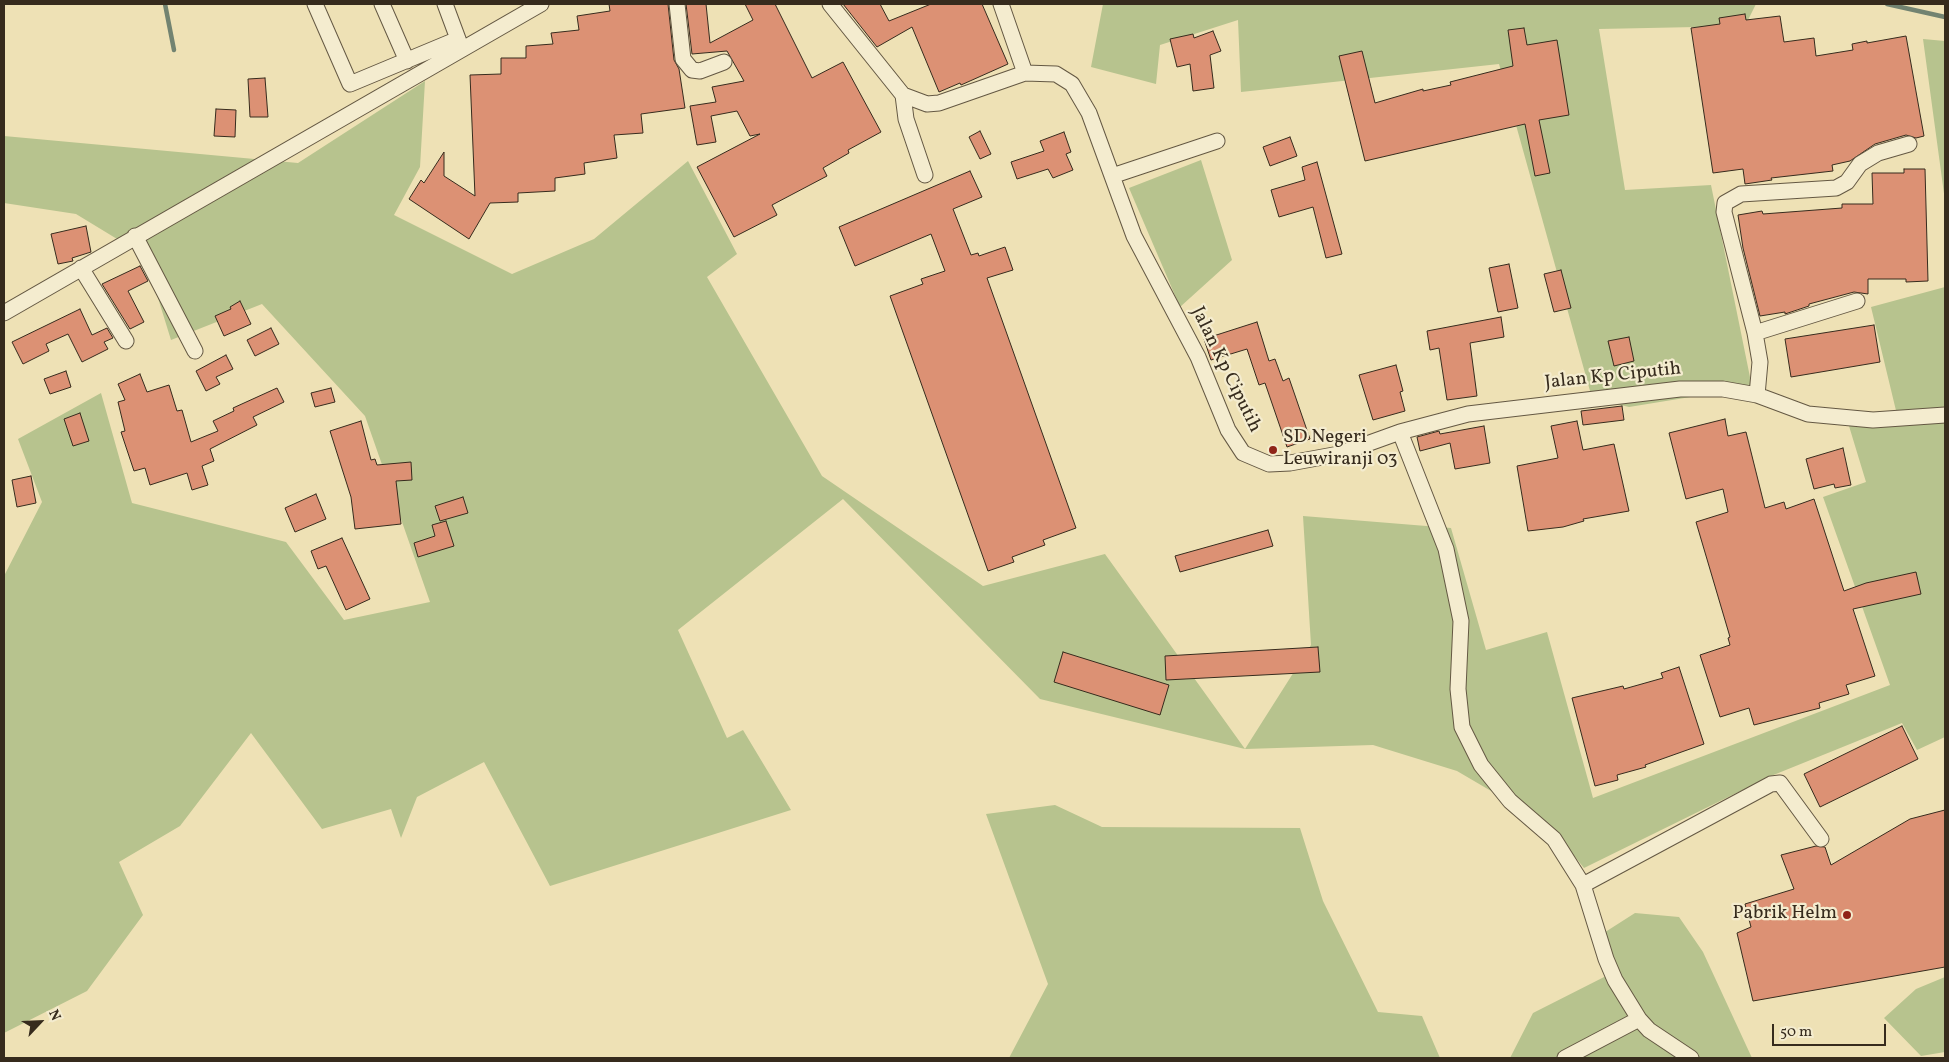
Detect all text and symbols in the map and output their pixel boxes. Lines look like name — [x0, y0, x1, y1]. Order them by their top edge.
street label: Jalan Kp Ciputih — [1185, 303, 1265, 437]
street label: Jalan Kp Ciputih — [1544, 359, 1682, 395]
place label: SD Negeri Leuwiranji 03 — [1283, 428, 1398, 472]
marker: SD Negeri Leuwiranji 03 — [1267, 444, 1279, 456]
place label: Pabrik Helm — [1732, 904, 1837, 926]
marker: Pabrik Helm — [1841, 909, 1853, 921]
north arrow — [15, 997, 65, 1047]
text: N — [43, 1007, 65, 1024]
scale bar — [1774, 1014, 1888, 1046]
text: 50 m — [1780, 1022, 1812, 1043]

